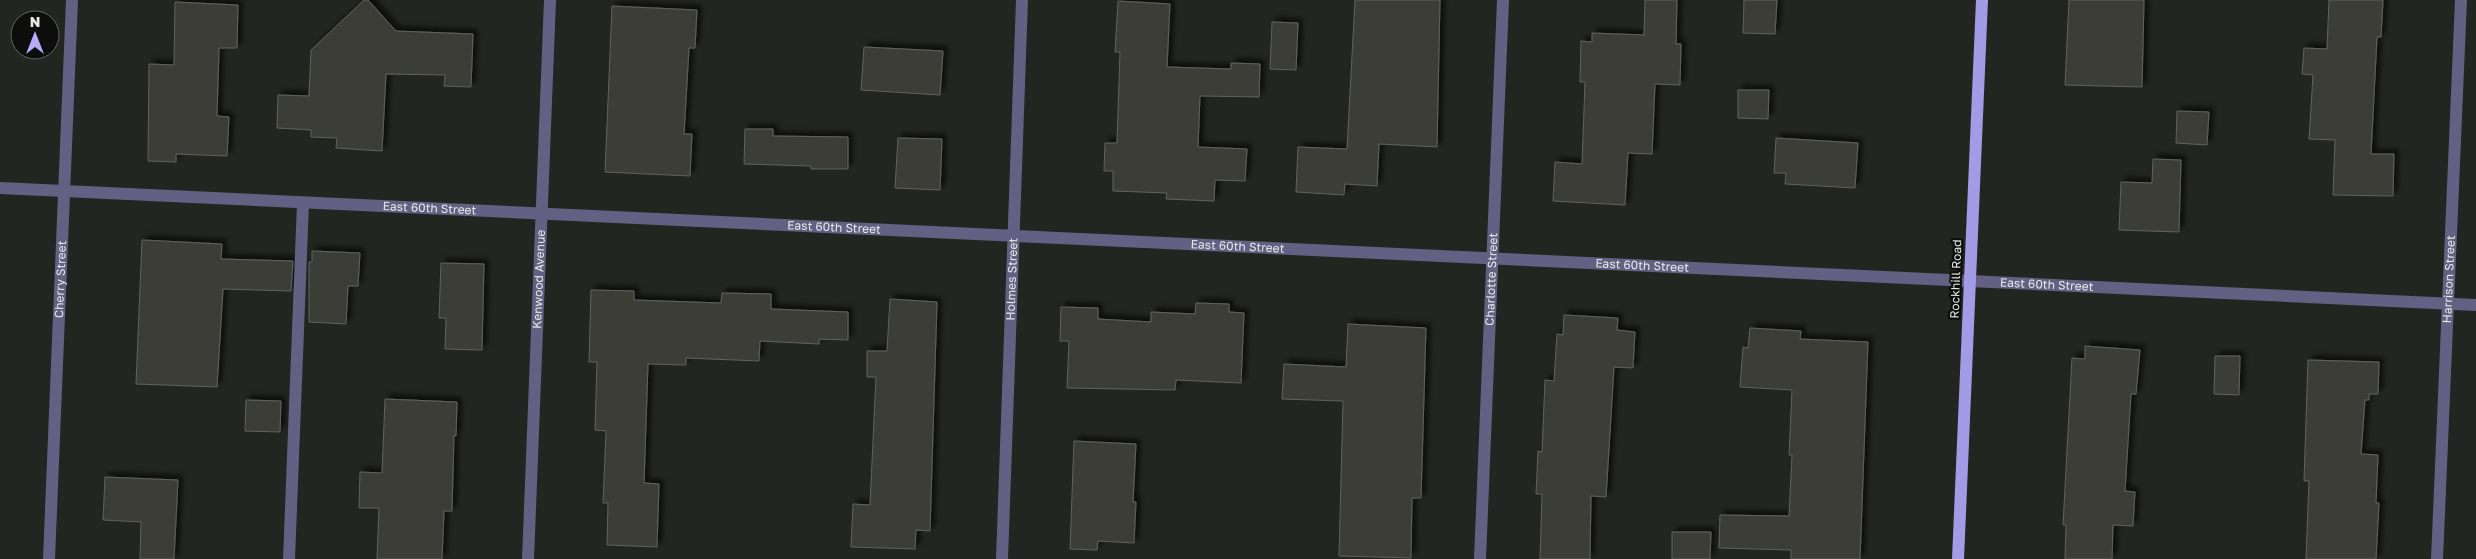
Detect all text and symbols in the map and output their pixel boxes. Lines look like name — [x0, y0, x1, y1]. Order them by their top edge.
north arrow — [10, 10, 60, 60]
text: N — [30, 13, 40, 30]
street label: East 60th Street — [382, 198, 477, 218]
street label: East 60th Street — [787, 217, 881, 237]
street label: Kenwood Avenue — [529, 229, 548, 329]
street label: Charlotte Street — [1482, 232, 1500, 326]
street label: Harrison Street — [2439, 235, 2458, 324]
street label: East 60th Street — [1190, 236, 1285, 256]
street label: Holmes Street — [1003, 237, 1020, 321]
street label: Rockhill Road — [1947, 239, 1964, 319]
street label: Cherry Street — [51, 240, 69, 318]
street label: East 60th Street — [1595, 255, 1690, 275]
street label: East 60th Street — [2000, 275, 2094, 294]

